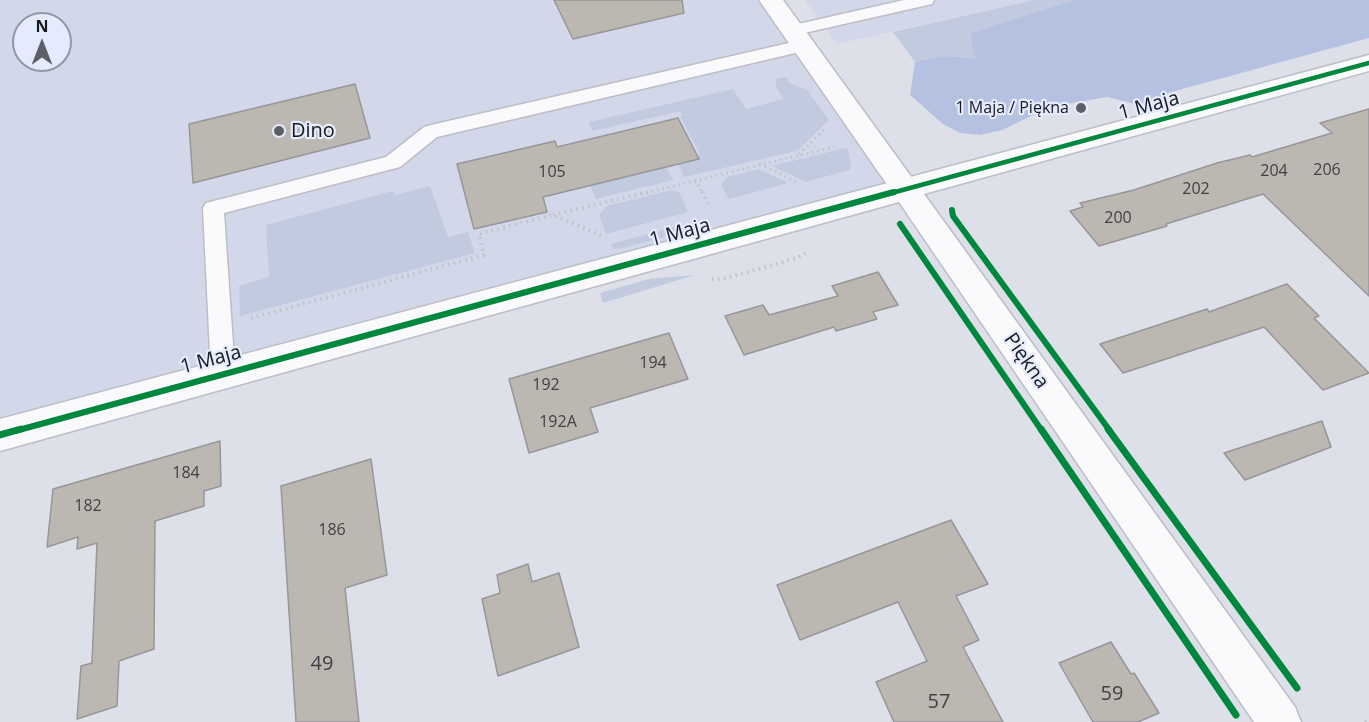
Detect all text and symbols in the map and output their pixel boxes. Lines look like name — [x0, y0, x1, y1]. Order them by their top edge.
north arrow — [12, 12, 72, 72]
text: N — [35, 15, 49, 37]
street label: 1 Maja — [1116, 86, 1182, 126]
place label: 1 Maja / Piękna — [956, 98, 1069, 118]
marker: 1 Maja / Piękna — [1074, 101, 1088, 115]
place label: Dino — [291, 119, 335, 143]
marker: Dino — [272, 124, 286, 138]
house number: 206 — [1313, 160, 1341, 180]
house number: 204 — [1260, 161, 1288, 181]
house number: 105 — [538, 162, 566, 182]
house number: 202 — [1182, 179, 1210, 199]
house number: 200 — [1104, 208, 1132, 228]
street label: 1 Maja — [647, 213, 713, 253]
street label: Piękna — [998, 329, 1054, 393]
street label: 1 Maja — [178, 340, 244, 380]
house number: 194 — [639, 353, 667, 373]
house number: 192 — [532, 375, 560, 395]
house number: 192A — [539, 412, 577, 432]
house number: 184 — [172, 463, 200, 483]
house number: 182 — [74, 496, 102, 516]
house number: 186 — [318, 520, 346, 540]
house number: 49 — [311, 652, 333, 676]
house number: 59 — [1101, 682, 1123, 706]
house number: 57 — [928, 690, 950, 714]

